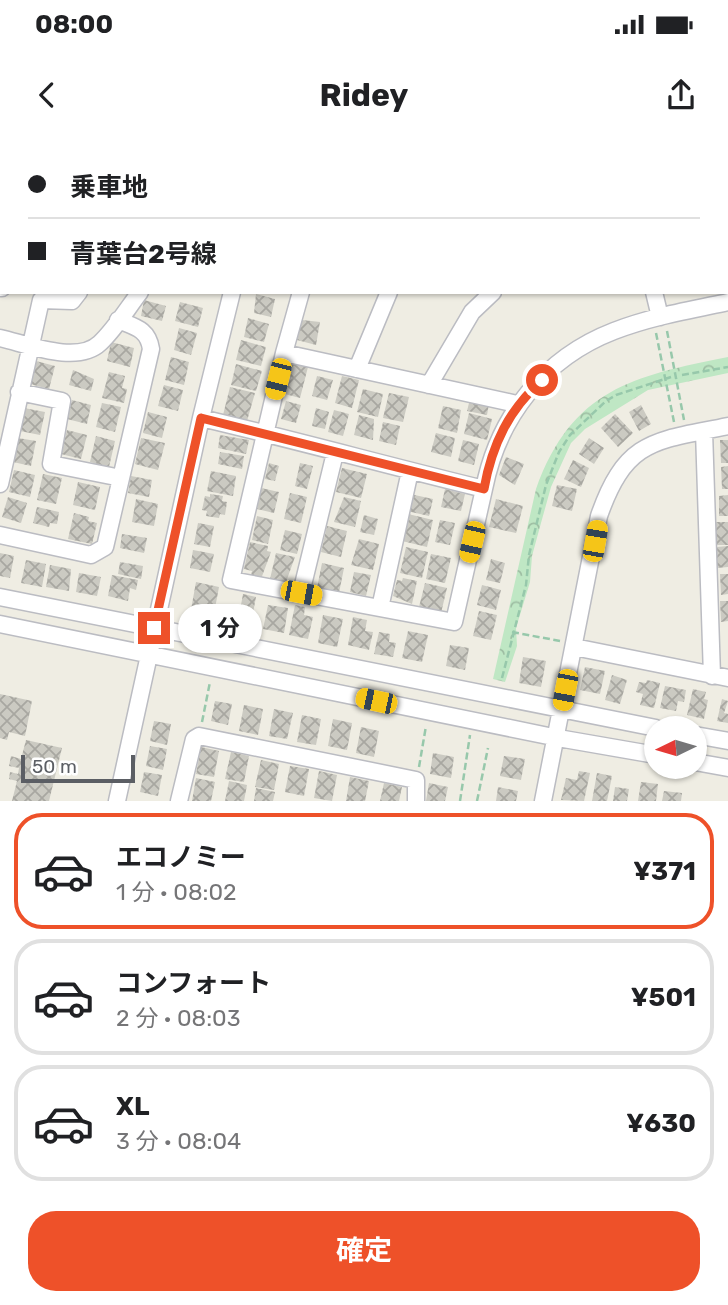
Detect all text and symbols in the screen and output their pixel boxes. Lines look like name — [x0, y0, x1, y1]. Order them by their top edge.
text: 08:00 — [35, 9, 113, 40]
icon: back — [28, 76, 66, 114]
text: Ridey — [320, 76, 408, 114]
icon: share — [662, 76, 700, 114]
text: 乗車地 — [70, 172, 148, 203]
text: 青葉台2号線 — [70, 239, 217, 270]
car — [263, 356, 294, 402]
route start — [526, 364, 558, 396]
car — [582, 518, 609, 564]
car — [458, 519, 487, 565]
car — [279, 579, 324, 607]
callout: 1 分 — [178, 603, 262, 652]
route end — [138, 612, 170, 644]
text: 1 分 — [200, 614, 240, 642]
car — [551, 667, 580, 713]
car — [354, 686, 399, 716]
north arrow — [644, 716, 707, 779]
map controls — [644, 716, 707, 779]
scale bar — [21, 752, 135, 784]
text: 50 m — [32, 755, 77, 778]
icon: car — [32, 840, 95, 903]
text: エコノミー — [116, 842, 246, 873]
text: ¥371 — [633, 856, 696, 887]
text: 1 分 · 08:02 — [116, 878, 237, 906]
icon: car — [32, 966, 95, 1029]
text: コンフォート — [116, 968, 271, 999]
text: ¥501 — [631, 982, 696, 1013]
text: 2 分 · 08:03 — [116, 1004, 241, 1032]
text: XL — [116, 1091, 149, 1122]
icon: car — [32, 1092, 95, 1155]
text: ¥630 — [626, 1108, 696, 1139]
text: 3 分 · 08:04 — [116, 1127, 241, 1155]
button: 確定 — [28, 1211, 700, 1291]

